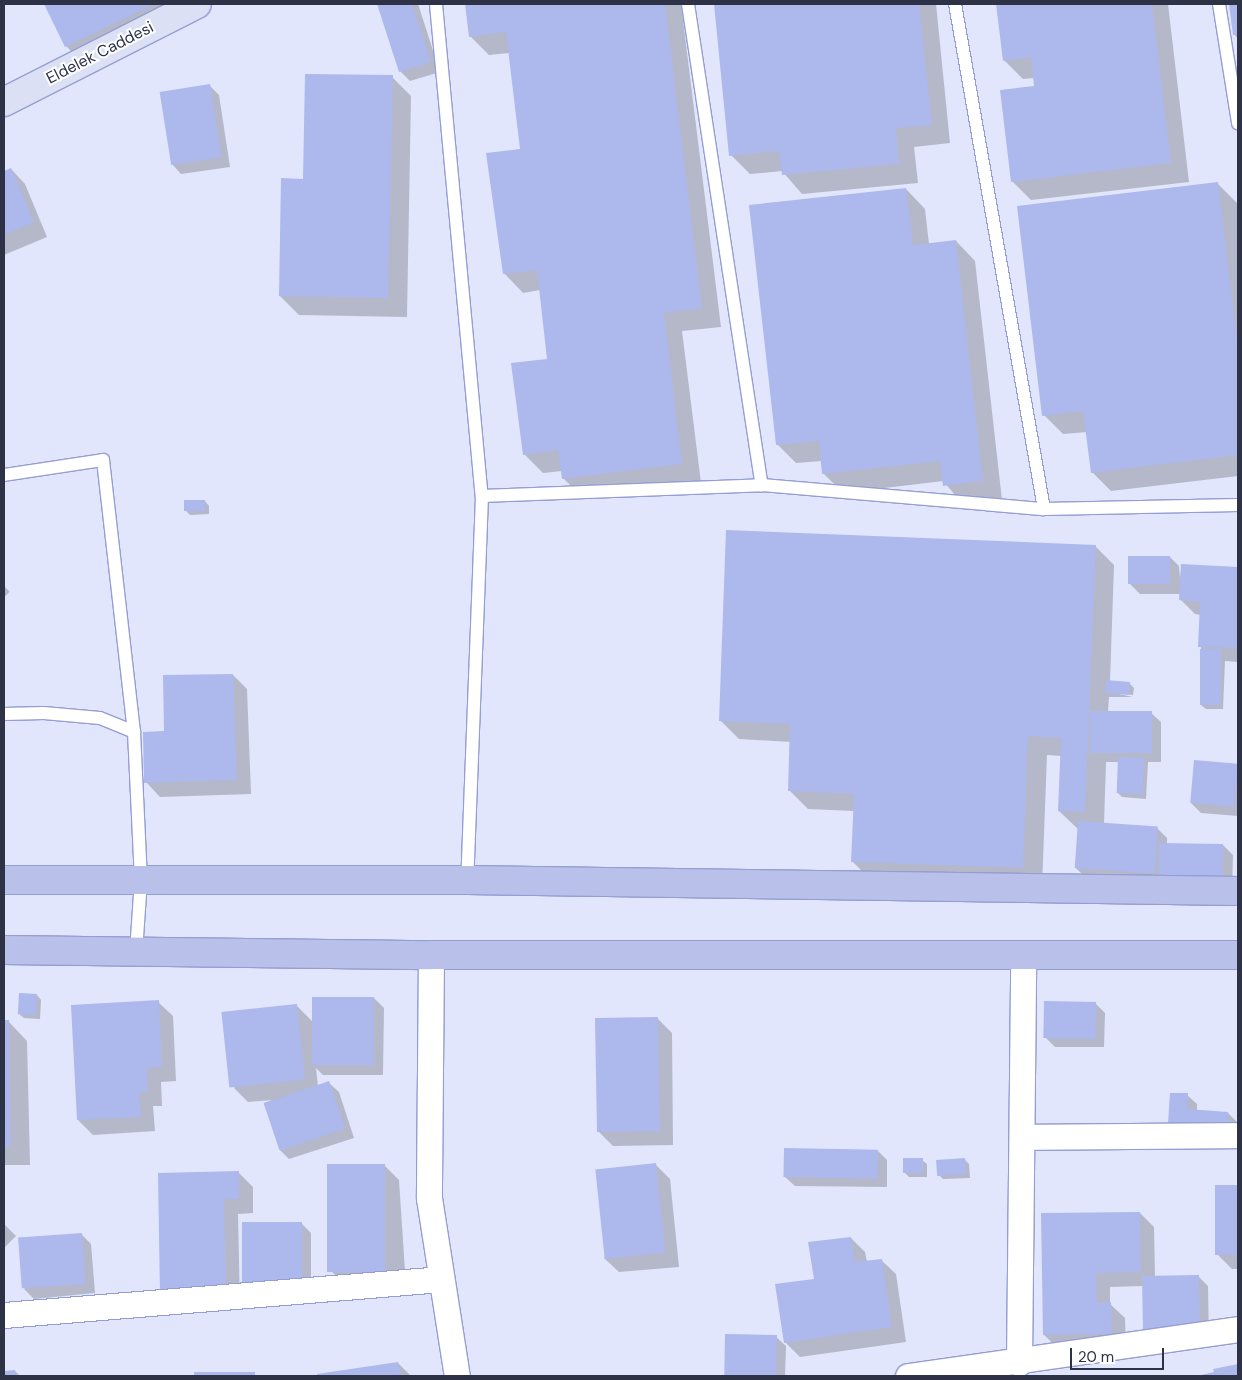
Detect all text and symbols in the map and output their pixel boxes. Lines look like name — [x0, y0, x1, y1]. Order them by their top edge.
street label: Eldelek Caddesi — [43, 18, 157, 88]
scale bar — [1072, 1338, 1166, 1370]
text: 20 m — [1078, 1347, 1114, 1367]

